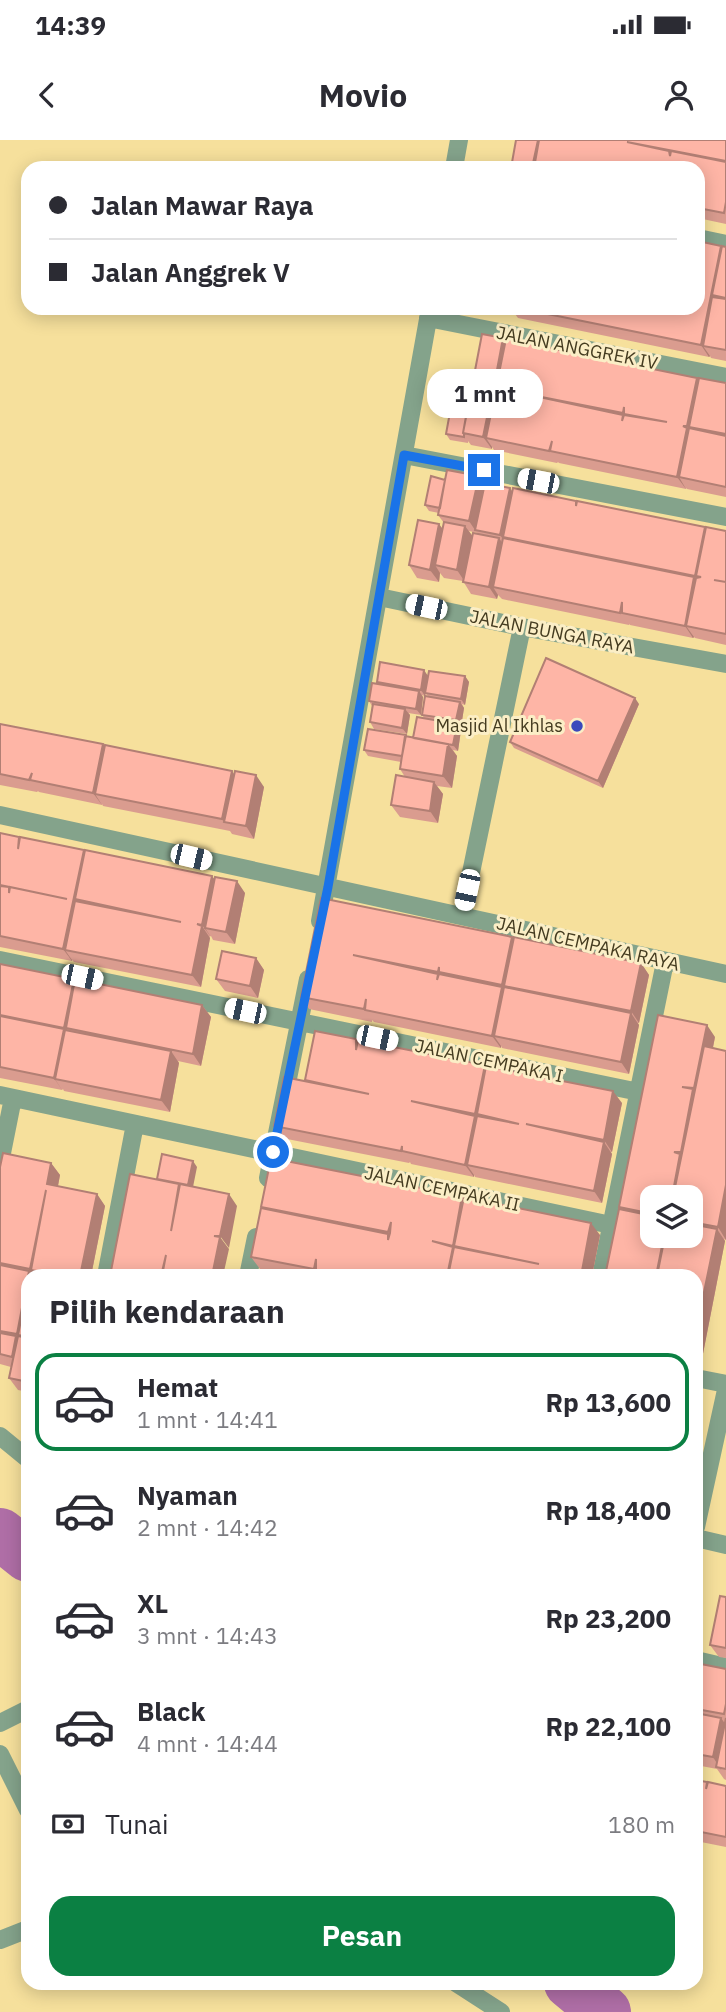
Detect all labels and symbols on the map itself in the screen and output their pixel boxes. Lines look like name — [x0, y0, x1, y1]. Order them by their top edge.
street label: JALAN ANGGREK IV — [495, 321, 660, 374]
callout: 1 mnt — [426, 369, 542, 418]
route end — [468, 454, 500, 486]
car — [516, 467, 561, 495]
car — [404, 592, 449, 622]
street label: JALAN BUNGA RAYA — [468, 604, 637, 659]
place label: Masjid Al Ikhlas — [435, 714, 563, 737]
marker: Masjid Al Ikhlas — [569, 718, 585, 734]
car — [169, 842, 214, 872]
car — [453, 867, 482, 913]
street label: JALAN CEMPAKA RAYA — [494, 911, 682, 976]
car — [60, 962, 105, 992]
car — [223, 996, 268, 1026]
car — [355, 1023, 400, 1053]
street label: JALAN CEMPAKA I — [413, 1034, 565, 1087]
route start — [257, 1136, 289, 1168]
street label: JALAN CEMPAKA II — [362, 1161, 522, 1216]

